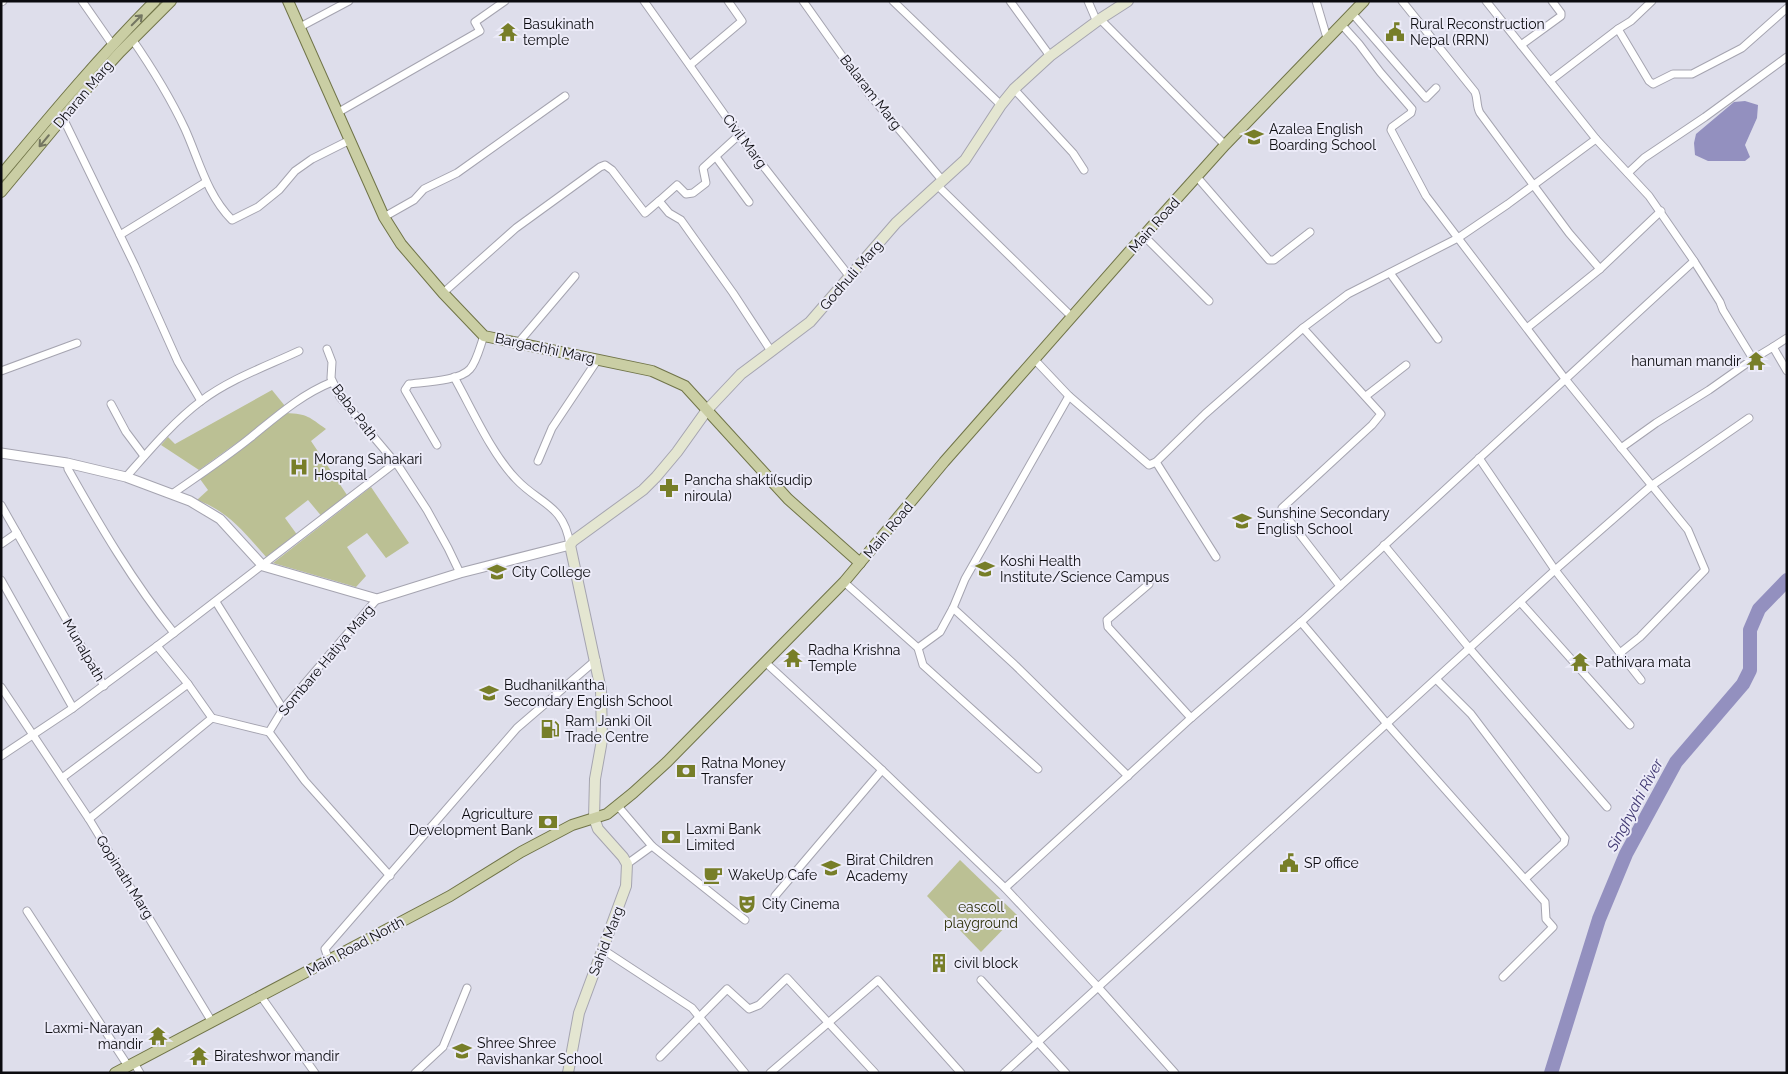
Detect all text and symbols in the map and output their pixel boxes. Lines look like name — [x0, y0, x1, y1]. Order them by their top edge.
one-way arrow — [130, 14, 143, 26]
place label: Basukinath temple — [523, 16, 594, 48]
place label: Rural Reconstruction Nepal (RRN) — [1410, 16, 1545, 48]
temple icon: Basukinath temple — [497, 21, 519, 43]
public building icon: Rural Reconstruction Nepal (RRN) — [1384, 21, 1406, 43]
street label: Balaram Marg — [837, 51, 905, 133]
street label: Dharan Marg — [50, 57, 116, 131]
street label: Civil Marg — [720, 111, 770, 171]
place label: Azalea English Boarding School — [1269, 121, 1376, 153]
school or university icon: Azalea English Boarding School — [1243, 126, 1265, 148]
one-way arrow — [38, 134, 50, 147]
street label: Main Road — [1125, 194, 1183, 256]
street label: Godhuli Marg — [816, 237, 886, 313]
street label: Bargachhi Marg — [494, 330, 596, 366]
temple icon: hanuman mandir — [1745, 350, 1767, 372]
place label: hanuman mandir — [1631, 353, 1741, 369]
street label: Baba Path — [329, 381, 381, 443]
place label: Morang Sahakari Hospital — [314, 451, 422, 483]
hospital icon: Morang Sahakari Hospital — [288, 456, 310, 478]
place label: Pancha shakti(sudip niroula) — [684, 472, 813, 504]
pharmacy icon: Pancha shakti(sudip niroula) — [658, 477, 680, 499]
street label: Main Road — [860, 499, 916, 561]
place label: Sunshine Secondary English School — [1257, 505, 1390, 537]
school or university icon: Sunshine Secondary English School — [1231, 510, 1253, 532]
place label: Koshi Health Institute/Science Campus — [1000, 553, 1169, 585]
school or university icon: Koshi Health Institute/Science Campus — [974, 558, 996, 580]
school or university icon: City College — [486, 561, 508, 583]
place label: City College — [512, 564, 591, 580]
street label: Sombare Hatiya Marg — [275, 601, 377, 719]
street label: Munalpath — [60, 616, 108, 684]
place label: Radha Krishna Temple — [808, 642, 900, 674]
temple icon: Radha Krishna Temple — [782, 647, 804, 669]
temple icon: Pathivara mata — [1569, 651, 1591, 673]
place label: Pathivara mata — [1595, 654, 1691, 670]
place label: Budhanilkantha Secondary English School — [504, 677, 672, 709]
school or university icon: Budhanilkantha Secondary English School — [478, 682, 500, 704]
place label: Ram Janki Oil Trade Centre — [565, 713, 652, 745]
fuel station icon: Ram Janki Oil Trade Centre — [539, 718, 561, 740]
place label: Ratna Money Transfer — [701, 755, 786, 787]
water label: Singhyahi River — [1603, 755, 1667, 855]
bank icon: Ratna Money Transfer — [675, 760, 697, 782]
place label: Agriculture Development Bank — [409, 806, 534, 838]
bank icon: Agriculture Development Bank — [537, 811, 559, 833]
place label: Laxmi Bank Limited — [686, 821, 761, 853]
bank icon: Laxmi Bank Limited — [660, 826, 682, 848]
street label: Gopinath Marg — [93, 832, 157, 922]
place label: Birat Children Academy — [846, 852, 934, 884]
public building icon: SP office — [1278, 852, 1300, 874]
place label: SP office — [1304, 855, 1359, 871]
school or university icon: Birat Children Academy — [820, 857, 842, 879]
cafe icon: WakeUp Cafe — [702, 864, 724, 886]
place label: WakeUp Cafe — [728, 867, 817, 883]
theatre icon: City Cinema — [736, 893, 758, 915]
place label: City Cinema — [762, 896, 840, 912]
park label: eascoll playground — [944, 899, 1018, 931]
street label: Sahid Marg — [585, 904, 627, 978]
street label: Main Road North — [303, 913, 407, 979]
building icon: civil block — [928, 952, 950, 974]
place label: civil block — [954, 955, 1019, 971]
place label: Laxmi-Narayan mandir — [44, 1020, 143, 1052]
temple icon: Laxmi-Narayan mandir — [147, 1025, 169, 1047]
place label: Shree Shree Ravishankar School — [477, 1035, 603, 1067]
school or university icon: Shree Shree Ravishankar School — [451, 1040, 473, 1062]
temple icon: Birateshwor mandir — [188, 1045, 210, 1067]
place label: Birateshwor mandir — [214, 1048, 339, 1064]

